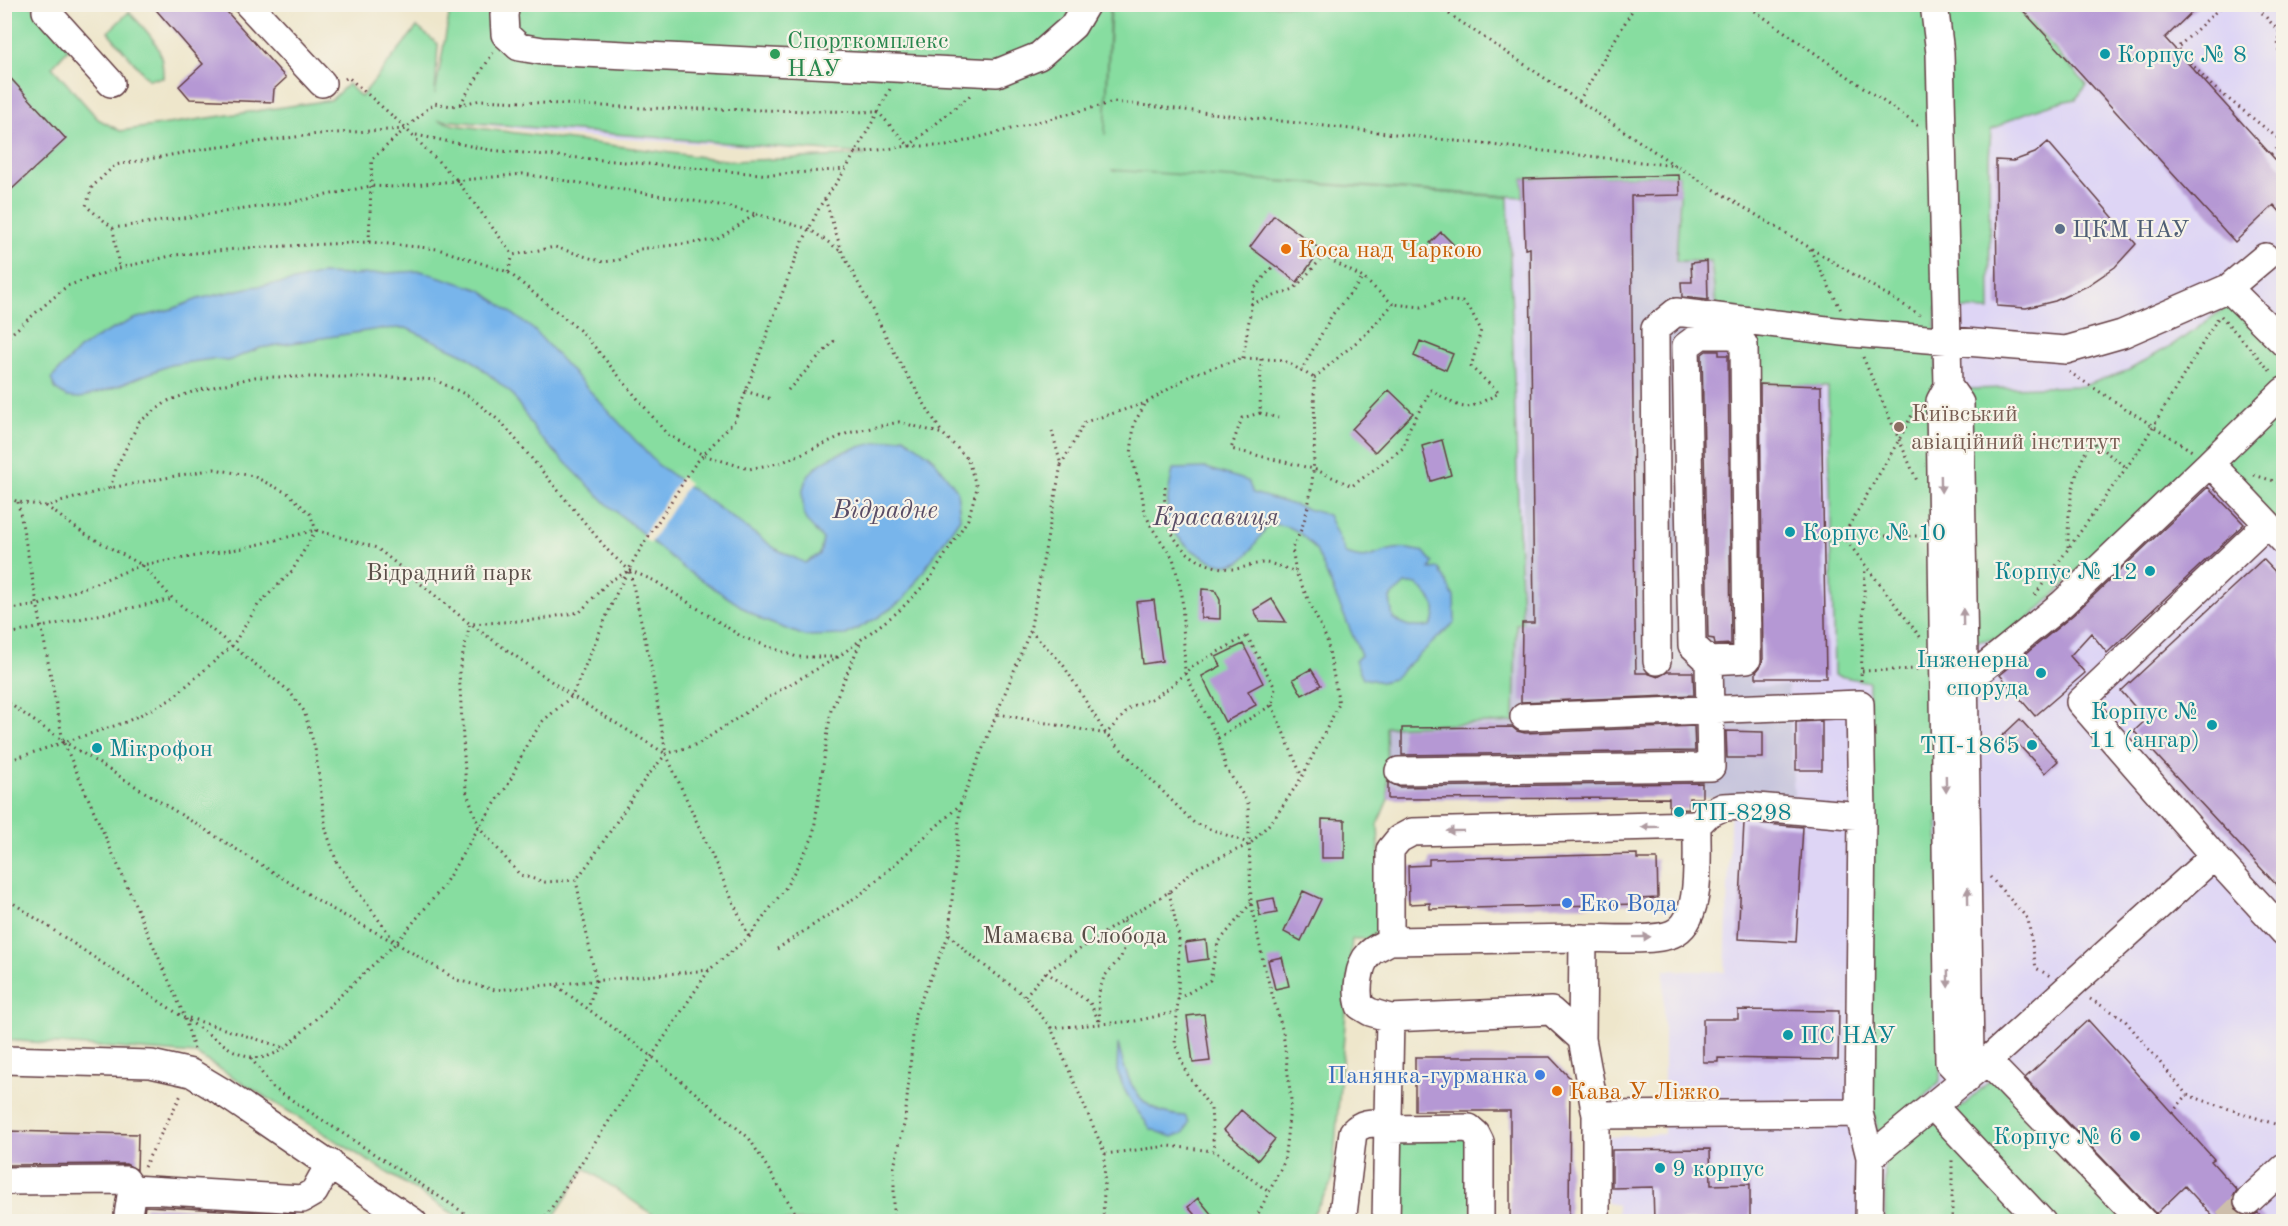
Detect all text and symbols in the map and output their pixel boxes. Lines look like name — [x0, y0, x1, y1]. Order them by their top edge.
place label: Спорткомплекс НАУ — [787, 30, 948, 82]
place label: Корпус № 8 — [2117, 44, 2247, 68]
marker: Спорткомплекс НАУ — [768, 47, 782, 61]
marker: Корпус № 8 — [2098, 47, 2112, 61]
place label: ЦКМ НАУ — [2072, 219, 2190, 243]
marker: ЦКМ НАУ — [2053, 222, 2067, 236]
place label: Коса над Чаркою — [1298, 239, 1482, 263]
marker: Коса над Чаркою — [1279, 242, 1293, 256]
place label: Київський авіаційний інститут — [1911, 403, 2121, 455]
marker: Київський авіаційний інститут — [1892, 420, 1906, 434]
one-way arrow — [1937, 475, 1946, 494]
water label: Відрадне — [831, 498, 938, 524]
water label: Красавиця — [1152, 505, 1279, 531]
place label: Корпус № 10 — [1802, 522, 1946, 546]
marker: Корпус № 10 — [1783, 525, 1797, 539]
place label: Корпус № 12 — [1994, 561, 2138, 585]
park label: Відрадний парк — [366, 562, 532, 586]
marker: Корпус № 12 — [2143, 564, 2157, 578]
one-way arrow — [1958, 607, 1968, 626]
place label: Інженерна споруда — [1916, 649, 2029, 701]
marker: Інженерна споруда — [2034, 666, 2048, 680]
place label: Корпус № 11 (ангар) — [2089, 701, 2200, 753]
marker: Корпус № 11 (ангар) — [2205, 718, 2219, 732]
place label: ТП-1865 — [1919, 735, 2020, 759]
place label: Мікрофон — [109, 738, 213, 762]
marker: ТП-1865 — [2025, 738, 2039, 752]
marker: Мікрофон — [90, 741, 104, 755]
one-way arrow — [1941, 775, 1950, 794]
place label: ТП-8298 — [1691, 802, 1792, 826]
marker: ТП-8298 — [1672, 805, 1686, 819]
one-way arrow — [1640, 822, 1659, 831]
one-way arrow — [1445, 827, 1464, 836]
one-way arrow — [1963, 886, 1973, 905]
place label: Еко Вода — [1579, 893, 1678, 917]
marker: Еко Вода — [1560, 896, 1574, 910]
park label: Мамаєва Слобода — [982, 925, 1168, 949]
one-way arrow — [1632, 932, 1651, 942]
one-way arrow — [1943, 970, 1953, 989]
place label: ПС НАУ — [1800, 1025, 1896, 1049]
marker: ПС НАУ — [1781, 1028, 1795, 1042]
place label: Панянка-гурманка — [1327, 1065, 1528, 1089]
marker: Панянка-гурманка — [1533, 1068, 1547, 1082]
place label: Кава У Ліжко — [1569, 1081, 1720, 1105]
marker: Кава У Ліжко — [1550, 1084, 1564, 1098]
place label: Корпус № 6 — [1993, 1126, 2123, 1150]
marker: Корпус № 6 — [2128, 1129, 2142, 1143]
place label: 9 корпус — [1672, 1158, 1764, 1182]
marker: 9 корпус — [1653, 1161, 1667, 1175]

